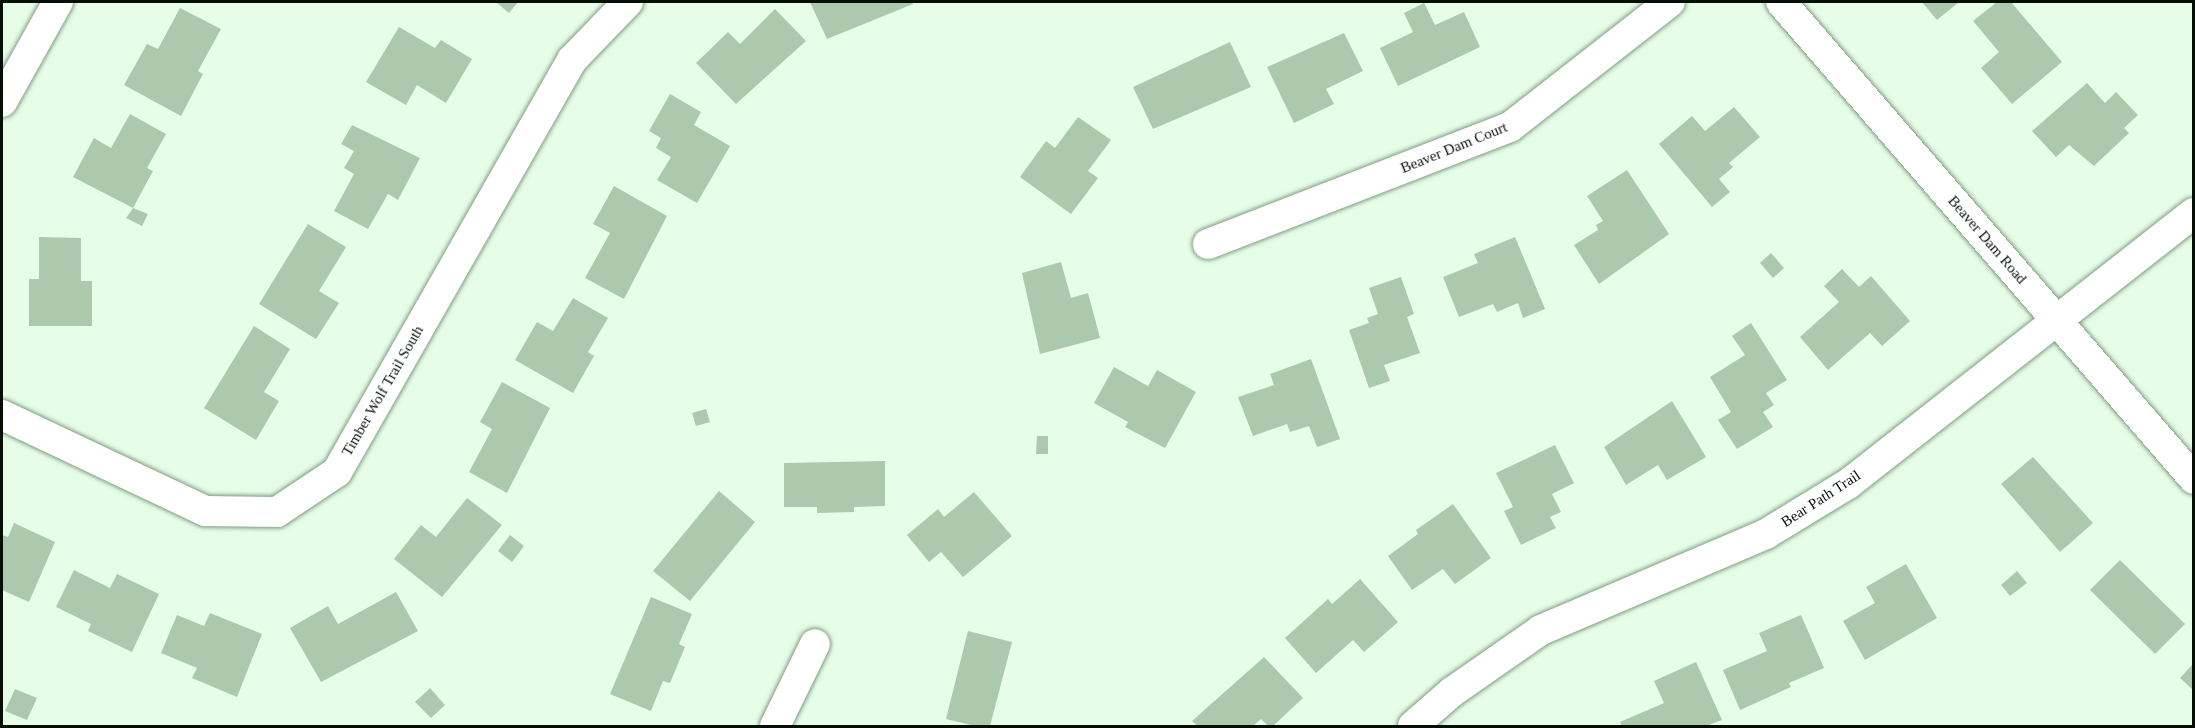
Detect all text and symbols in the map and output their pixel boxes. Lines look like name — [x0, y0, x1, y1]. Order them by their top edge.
street label: Beaver Dam Court — [1398, 118, 1510, 178]
street label: Beaver Dam Road — [1944, 192, 2030, 288]
street label: Timber Wolf Trail South — [338, 322, 428, 460]
street label: Bear Path Trail — [1778, 467, 1864, 531]

